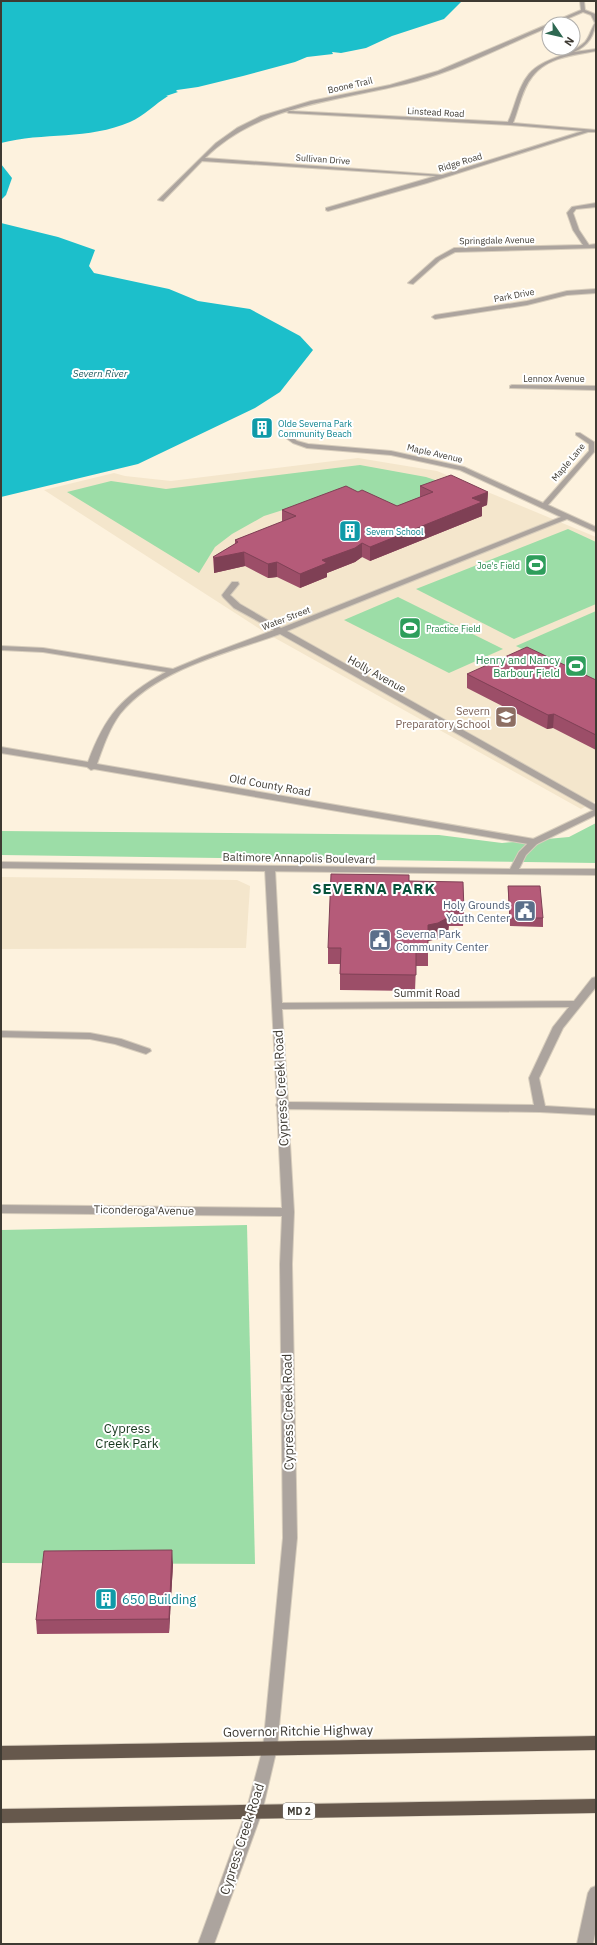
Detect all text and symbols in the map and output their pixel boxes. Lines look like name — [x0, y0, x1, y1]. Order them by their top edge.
north arrow — [541, 16, 581, 56]
text: N — [561, 34, 577, 49]
street label: Boone Trail — [327, 74, 374, 95]
street label: Linstead Road — [407, 105, 465, 119]
street label: Ridge Road — [437, 150, 483, 174]
street label: Sullivan Drive — [295, 152, 351, 166]
street label: Springdale Avenue — [459, 234, 535, 246]
street label: Park Drive — [493, 286, 535, 304]
water label: Severn River — [73, 367, 128, 380]
street label: Lennox Avenue — [523, 373, 585, 384]
building icon: Olde Severna Park Community Beach — [249, 415, 275, 441]
place label: Olde Severna Park Community Beach — [278, 418, 352, 439]
street label: Maple Avenue — [406, 441, 464, 465]
street label: Maple Lane — [549, 441, 587, 483]
building icon: Severn School — [337, 518, 363, 544]
place label: Severn School — [366, 526, 424, 537]
sports icon: Joe's Field — [523, 552, 549, 578]
place label: Joe's Field — [477, 560, 520, 571]
street label: Water Street — [260, 604, 312, 632]
sports icon: Practice Field — [397, 615, 423, 641]
place label: Practice Field — [426, 623, 481, 634]
street label: Holly Avenue — [345, 652, 409, 696]
place label: Henry and Nancy Barbour Field — [476, 653, 560, 680]
sports icon: Henry and Nancy Barbour Field — [563, 653, 589, 679]
place label: Severn Preparatory School — [396, 704, 490, 731]
school or university icon: Severn Preparatory School — [493, 704, 519, 730]
street label: Old County Road — [228, 771, 312, 799]
street label: Baltimore Annapolis Boulevard — [223, 850, 375, 866]
district label: SEVERNA PARK — [312, 879, 436, 898]
place label: Holy Grounds Youth Center — [443, 898, 510, 925]
public building icon: Holy Grounds Youth Center — [512, 898, 538, 924]
public building icon: Severna Park Community Center — [367, 927, 393, 953]
place label: Severna Park Community Center — [396, 927, 488, 954]
street label: Summit Road — [394, 986, 460, 1000]
street label: Cypress Creek Road — [269, 1029, 293, 1147]
street label: Ticonderoga Avenue — [94, 1202, 194, 1218]
street label: Cypress Creek Road — [278, 1354, 298, 1470]
park label: Cypress Creek Park — [95, 1420, 159, 1452]
building icon: 650 Building — [93, 1586, 119, 1612]
place label: 650 Building — [122, 1591, 196, 1608]
street label: Governor Ritchie Highway — [223, 1721, 374, 1741]
street label: Cypress Creek Road — [216, 1781, 268, 1897]
road number: MD 2 — [283, 1803, 315, 1819]

